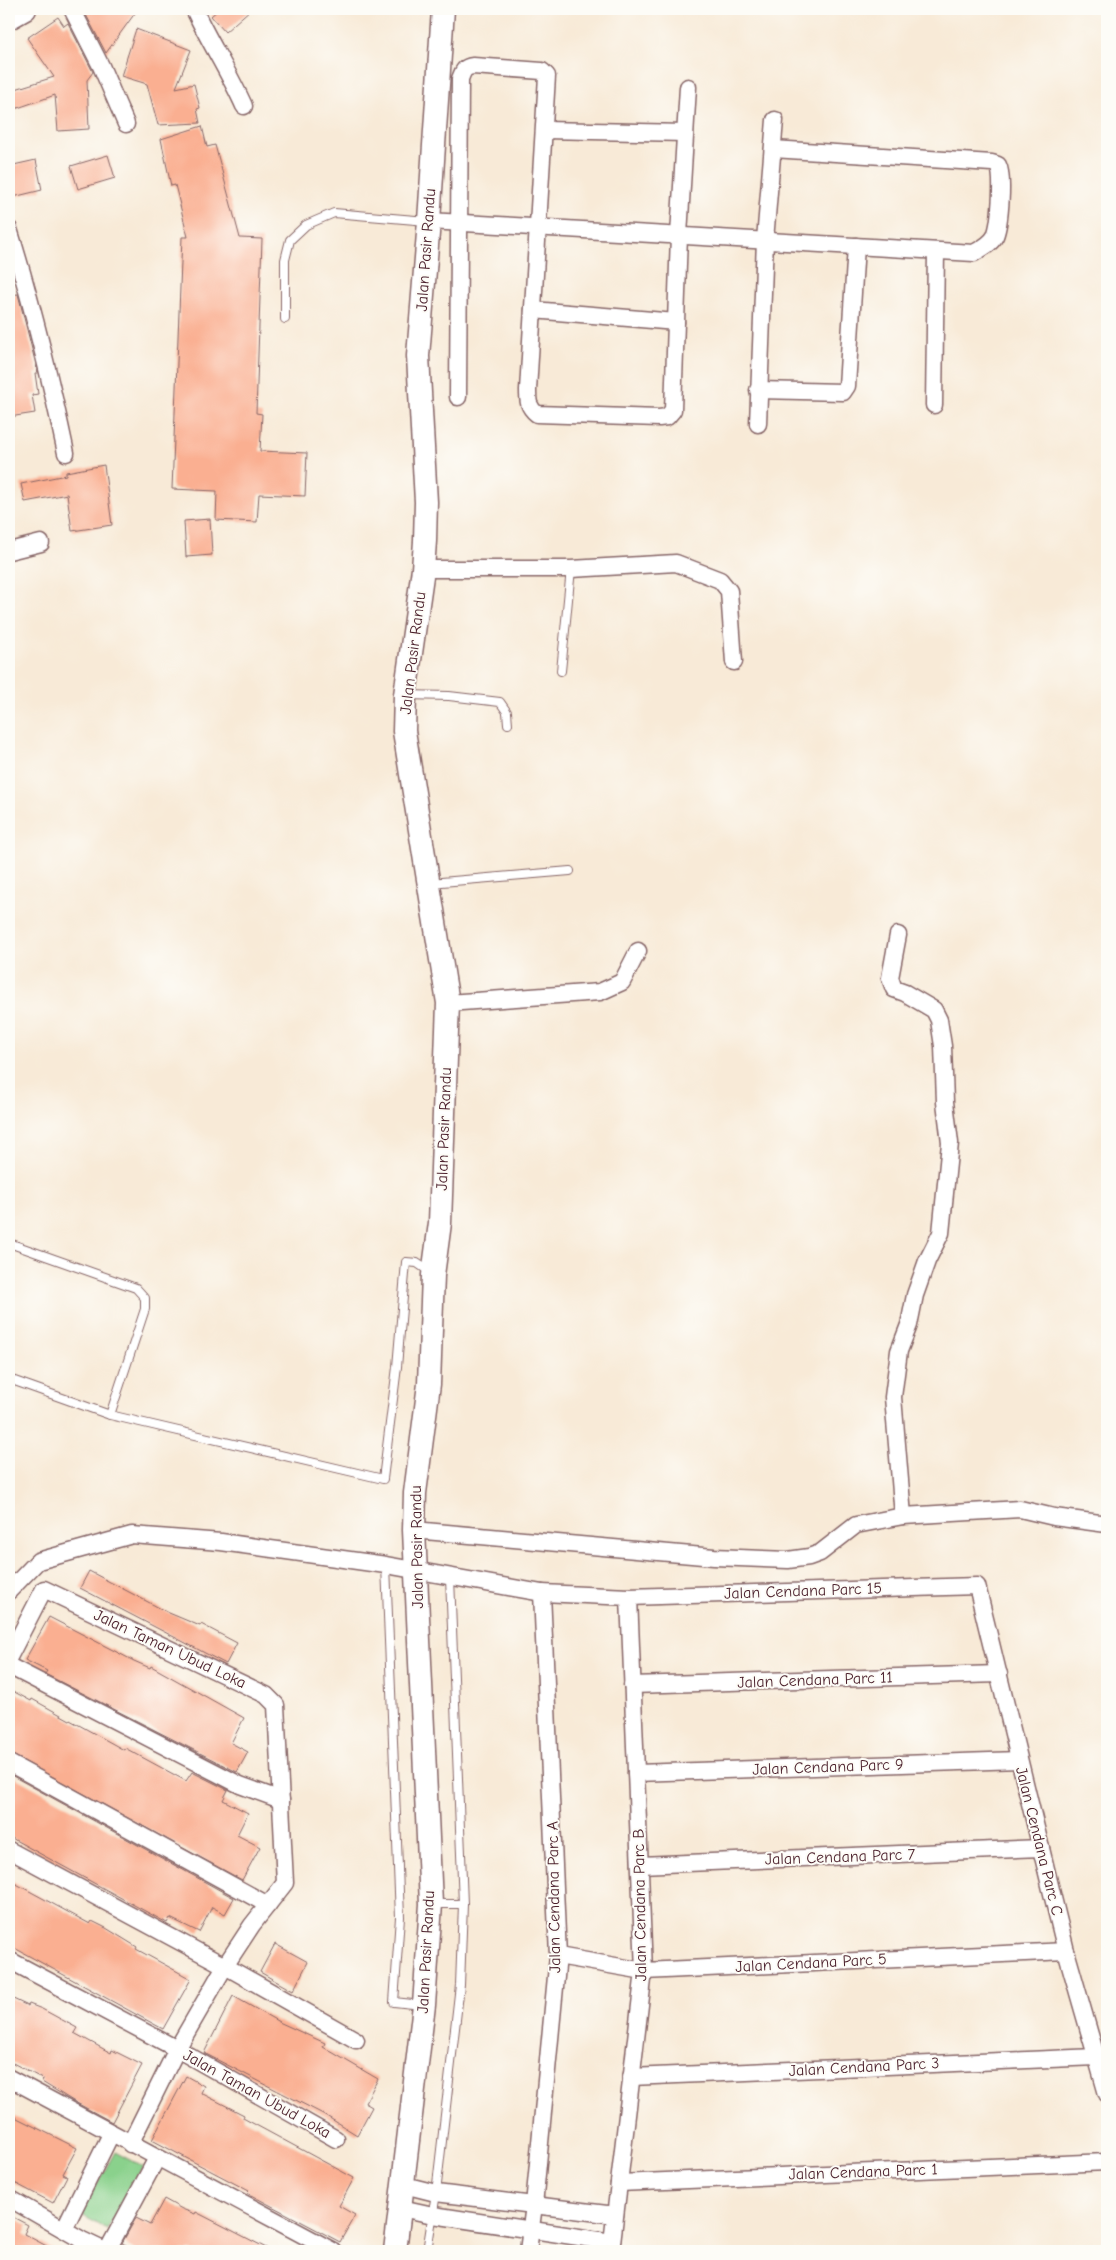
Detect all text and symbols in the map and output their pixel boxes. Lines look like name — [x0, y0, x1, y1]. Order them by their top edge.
street label: Jalan Pasir Randu — [413, 188, 439, 312]
street label: Jalan Pasir Randu — [397, 591, 429, 715]
street label: Jalan Pasir Randu — [433, 1067, 455, 1191]
street label: Jalan Pasir Randu — [407, 1485, 427, 1609]
street label: Jalan Cendana Parc 15 — [724, 1579, 882, 1603]
street label: Jalan Taman Ubud Loka — [91, 1606, 249, 1692]
street label: Jalan Cendana Parc 11 — [737, 1668, 893, 1692]
street label: Jalan Cendana Parc 9 — [752, 1755, 904, 1779]
street label: Jalan Cendana Parc C — [1012, 1765, 1066, 1917]
street label: Jalan Cendana Parc A — [544, 1821, 564, 1973]
street label: Jalan Cendana Parc B — [630, 1828, 650, 1982]
street label: Jalan Cendana Parc 7 — [765, 1845, 916, 1869]
street label: Jalan Pasir Randu — [414, 1890, 438, 2014]
street label: Jalan Cendana Parc 5 — [735, 1950, 887, 1976]
street label: Jalan Taman Ubud Loka — [180, 2046, 334, 2142]
street label: Jalan Cendana Parc 3 — [788, 2054, 940, 2080]
street label: Jalan Cendana Parc 1 — [788, 2160, 938, 2184]

